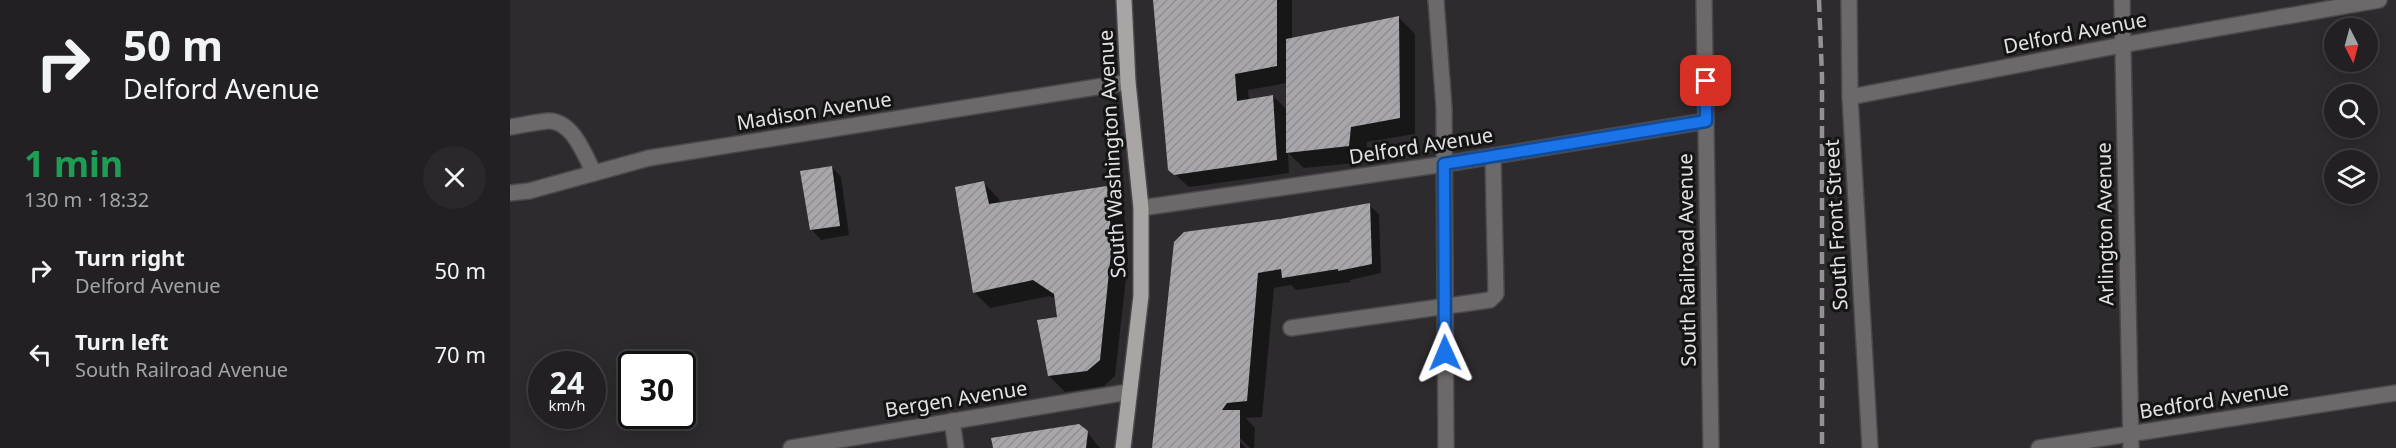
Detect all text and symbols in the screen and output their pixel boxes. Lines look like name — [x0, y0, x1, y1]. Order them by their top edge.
street label: Delford Avenue — [2001, 5, 2149, 60]
text: 50 m — [123, 16, 223, 73]
north arrow — [2324, 18, 2378, 72]
map controls — [2324, 18, 2378, 204]
icon: right — [24, 24, 102, 102]
street label: South Washington Avenue — [1092, 29, 1131, 279]
pin — [1680, 55, 1731, 106]
icon: arrive — [1689, 64, 1722, 97]
text: Delford Avenue — [123, 70, 320, 107]
button: search — [2324, 84, 2378, 138]
street label: Madison Avenue — [735, 85, 893, 136]
street label: Delford Avenue — [1347, 121, 1495, 170]
text: 1 min — [24, 139, 123, 188]
street label: South Front Street — [1818, 139, 1853, 311]
street label: Arlington Avenue — [2090, 142, 2119, 306]
button: close — [423, 146, 486, 209]
button: layers — [2324, 150, 2378, 204]
street label: South Railroad Avenue — [1671, 153, 1702, 367]
text: 130 m · 18:32 — [24, 186, 149, 213]
text: Turn right — [75, 242, 185, 272]
icon: right — [24, 254, 57, 287]
text: 50 m — [435, 255, 486, 285]
text: Delford Avenue — [75, 272, 221, 299]
position arrow — [1413, 321, 1477, 385]
text: Turn left — [75, 326, 169, 356]
icon: left — [24, 338, 57, 371]
text: 70 m — [435, 339, 486, 369]
speed limit sign: 30 — [618, 351, 696, 429]
text: South Railroad Avenue — [75, 356, 288, 383]
text: 24 — [550, 362, 584, 403]
street label: Bergen Avenue — [883, 374, 1029, 423]
street label: Bedford Avenue — [2137, 374, 2291, 425]
text: km/h — [549, 395, 585, 415]

